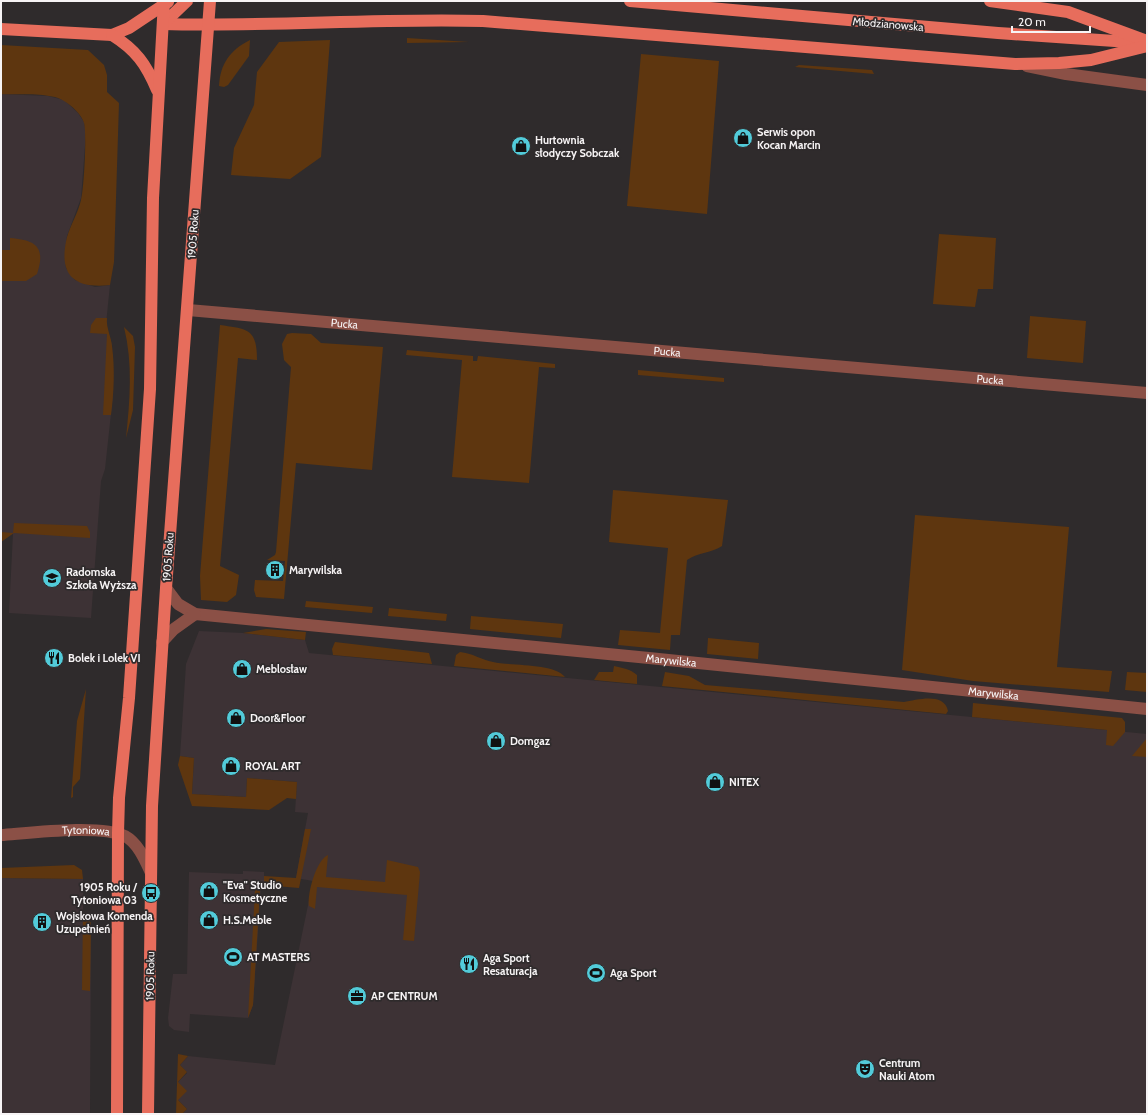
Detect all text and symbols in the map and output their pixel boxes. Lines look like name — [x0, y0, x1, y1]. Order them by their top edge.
scale bar — [1012, 8, 1090, 34]
street label: Młodzianowska — [852, 14, 925, 34]
text: 20 m — [1018, 14, 1046, 29]
place label: Serwis opon Kocan Marcin — [757, 125, 821, 152]
shop icon: Serwis opon Kocan Marcin — [732, 127, 754, 149]
place label: Hurtownia słodyczy Sobczak — [535, 133, 620, 160]
shop icon: Hurtownia słodyczy Sobczak — [510, 135, 532, 157]
street label: 1905 Roku — [184, 209, 202, 259]
street label: Pucka — [330, 315, 359, 332]
street label: Pucka — [653, 343, 682, 360]
street label: Pucka — [976, 371, 1005, 388]
street label: 1905 Roku — [159, 532, 177, 582]
building icon: Marywilska — [264, 559, 286, 581]
place label: Marywilska — [289, 563, 343, 577]
place label: Radomska Szkoła Wyższa — [66, 565, 137, 592]
school or university icon: Radomska Szkoła Wyższa — [41, 567, 63, 589]
restaurant icon: Bolek i Lolek VI — [43, 647, 65, 669]
place label: Bolek i Lolek VI — [68, 651, 141, 665]
street label: Marywilska — [645, 651, 698, 670]
shop icon: Meblosław — [231, 658, 253, 680]
place label: Meblosław — [256, 662, 307, 676]
street label: Marywilska — [967, 684, 1020, 703]
shop icon: Door&Floor — [225, 707, 247, 729]
place label: Door&Floor — [250, 711, 306, 725]
shop icon: Domgaz — [485, 730, 507, 752]
place label: Domgaz — [510, 734, 551, 748]
shop icon: ROYAL ART — [220, 755, 242, 777]
place label: ROYAL ART — [245, 759, 301, 773]
shop icon: NITEX — [704, 771, 726, 793]
place label: NITEX — [729, 775, 759, 789]
street label: Tytoniowa — [62, 823, 111, 839]
place label: "Eva" Studio Kosmetyczne — [223, 878, 287, 905]
place label: 1905 Roku / Tytoniowa 03 — [71, 880, 138, 907]
shop icon: "Eva" Studio Kosmetyczne — [198, 880, 220, 902]
bus stop icon: 1905 Roku / Tytoniowa 03 — [140, 882, 162, 904]
place label: Wojskowa Komenda Uzupełnień — [56, 909, 153, 936]
shop icon: H.S.Meble — [198, 909, 220, 931]
building icon: Wojskowa Komenda Uzupełnień — [31, 911, 53, 933]
place label: H.S.Meble — [223, 913, 272, 927]
sports icon: AT MASTERS — [222, 946, 244, 968]
place label: AT MASTERS — [247, 950, 311, 964]
street label: 1905 Roku — [143, 951, 157, 1001]
place label: Aga Sport Resaturacja — [483, 951, 538, 978]
restaurant icon: Aga Sport Resaturacja — [458, 953, 480, 975]
sports icon: Aga Sport — [585, 962, 607, 984]
place label: Aga Sport — [610, 966, 657, 980]
office icon: AP CENTRUM — [346, 985, 368, 1007]
place label: AP CENTRUM — [371, 989, 438, 1003]
place label: Centrum Nauki Atom — [879, 1056, 935, 1083]
theatre icon: Centrum Nauki Atom — [854, 1058, 876, 1080]

